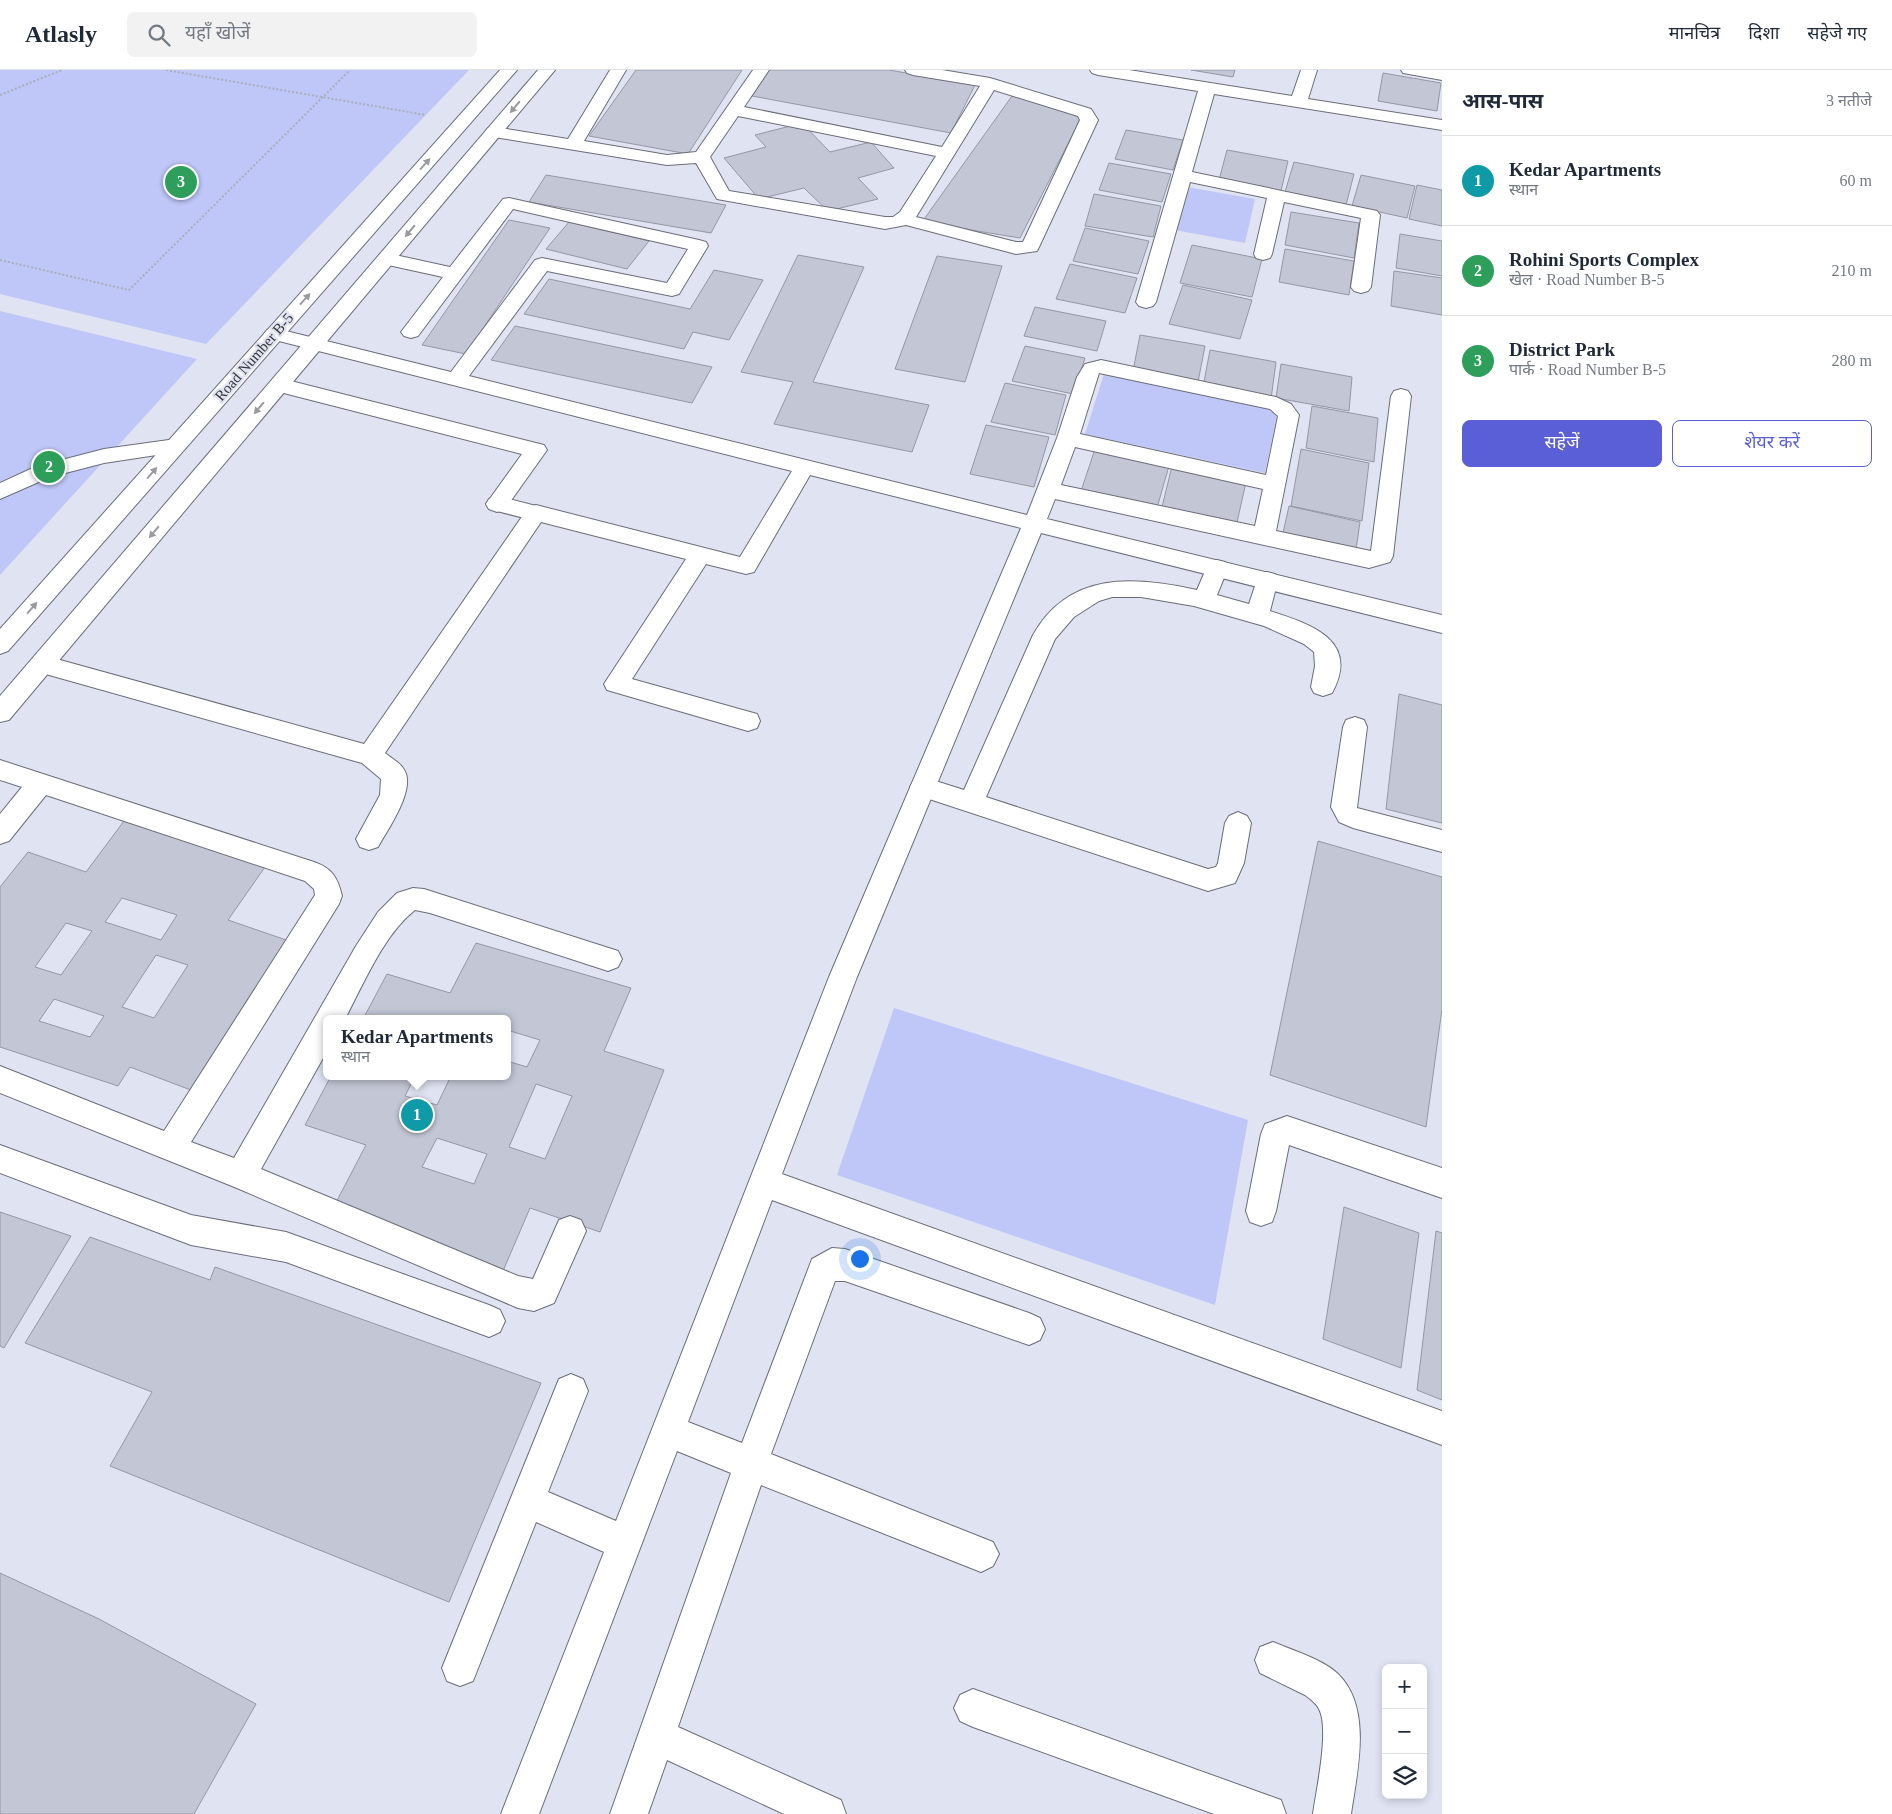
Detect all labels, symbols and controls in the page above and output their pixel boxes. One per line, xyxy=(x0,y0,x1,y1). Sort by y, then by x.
search box xyxy=(127,12,477,57)
text: Atlasly xyxy=(25,21,97,47)
icon: search xyxy=(145,21,173,49)
text: यहाँ खोजें xyxy=(185,22,250,43)
text: मानचित्र xyxy=(1669,23,1720,43)
text: दिशा xyxy=(1748,23,1779,43)
text: सहेजे गए xyxy=(1807,23,1867,43)
text: आस-पास xyxy=(1462,89,1543,113)
text: 3 नतीजे xyxy=(1826,92,1872,109)
one-way arrow xyxy=(510,100,521,113)
one-way arrow xyxy=(419,159,431,171)
text: Kedar Apartments xyxy=(1509,159,1661,180)
pin: 3 xyxy=(165,163,197,201)
text: 1 xyxy=(1474,172,1482,189)
text: 60 m xyxy=(1840,172,1872,189)
text: स्थान xyxy=(1509,181,1538,198)
one-way arrow xyxy=(405,225,416,237)
text: Rohini Sports Complex xyxy=(1509,249,1699,270)
text: 2 xyxy=(1474,262,1482,279)
text: 210 m xyxy=(1832,262,1872,279)
text: खेल · Road Number B-5 xyxy=(1509,271,1664,288)
one-way arrow xyxy=(300,293,311,306)
street label: Road Number B-5 xyxy=(212,310,296,404)
text: District Park xyxy=(1509,339,1615,360)
text: 3 xyxy=(1474,352,1482,369)
text: 280 m xyxy=(1832,352,1872,369)
text: पार्क · Road Number B-5 xyxy=(1509,361,1666,378)
one-way arrow xyxy=(254,402,265,415)
button: सहेजें xyxy=(1462,420,1662,467)
button: शेयर करें xyxy=(1672,420,1872,467)
pin: 2 xyxy=(33,448,65,486)
one-way arrow xyxy=(146,467,157,480)
one-way arrow xyxy=(149,526,160,538)
one-way arrow xyxy=(26,603,38,615)
popup xyxy=(323,1015,511,1080)
text: Kedar Apartments xyxy=(341,1026,493,1047)
text: स्थान xyxy=(341,1048,370,1065)
pin: 1 xyxy=(401,1096,433,1134)
your location xyxy=(847,1246,873,1272)
map controls xyxy=(1382,1664,1427,1799)
button: + xyxy=(1382,1664,1427,1709)
button: − xyxy=(1382,1709,1427,1754)
button: layers xyxy=(1382,1754,1427,1799)

